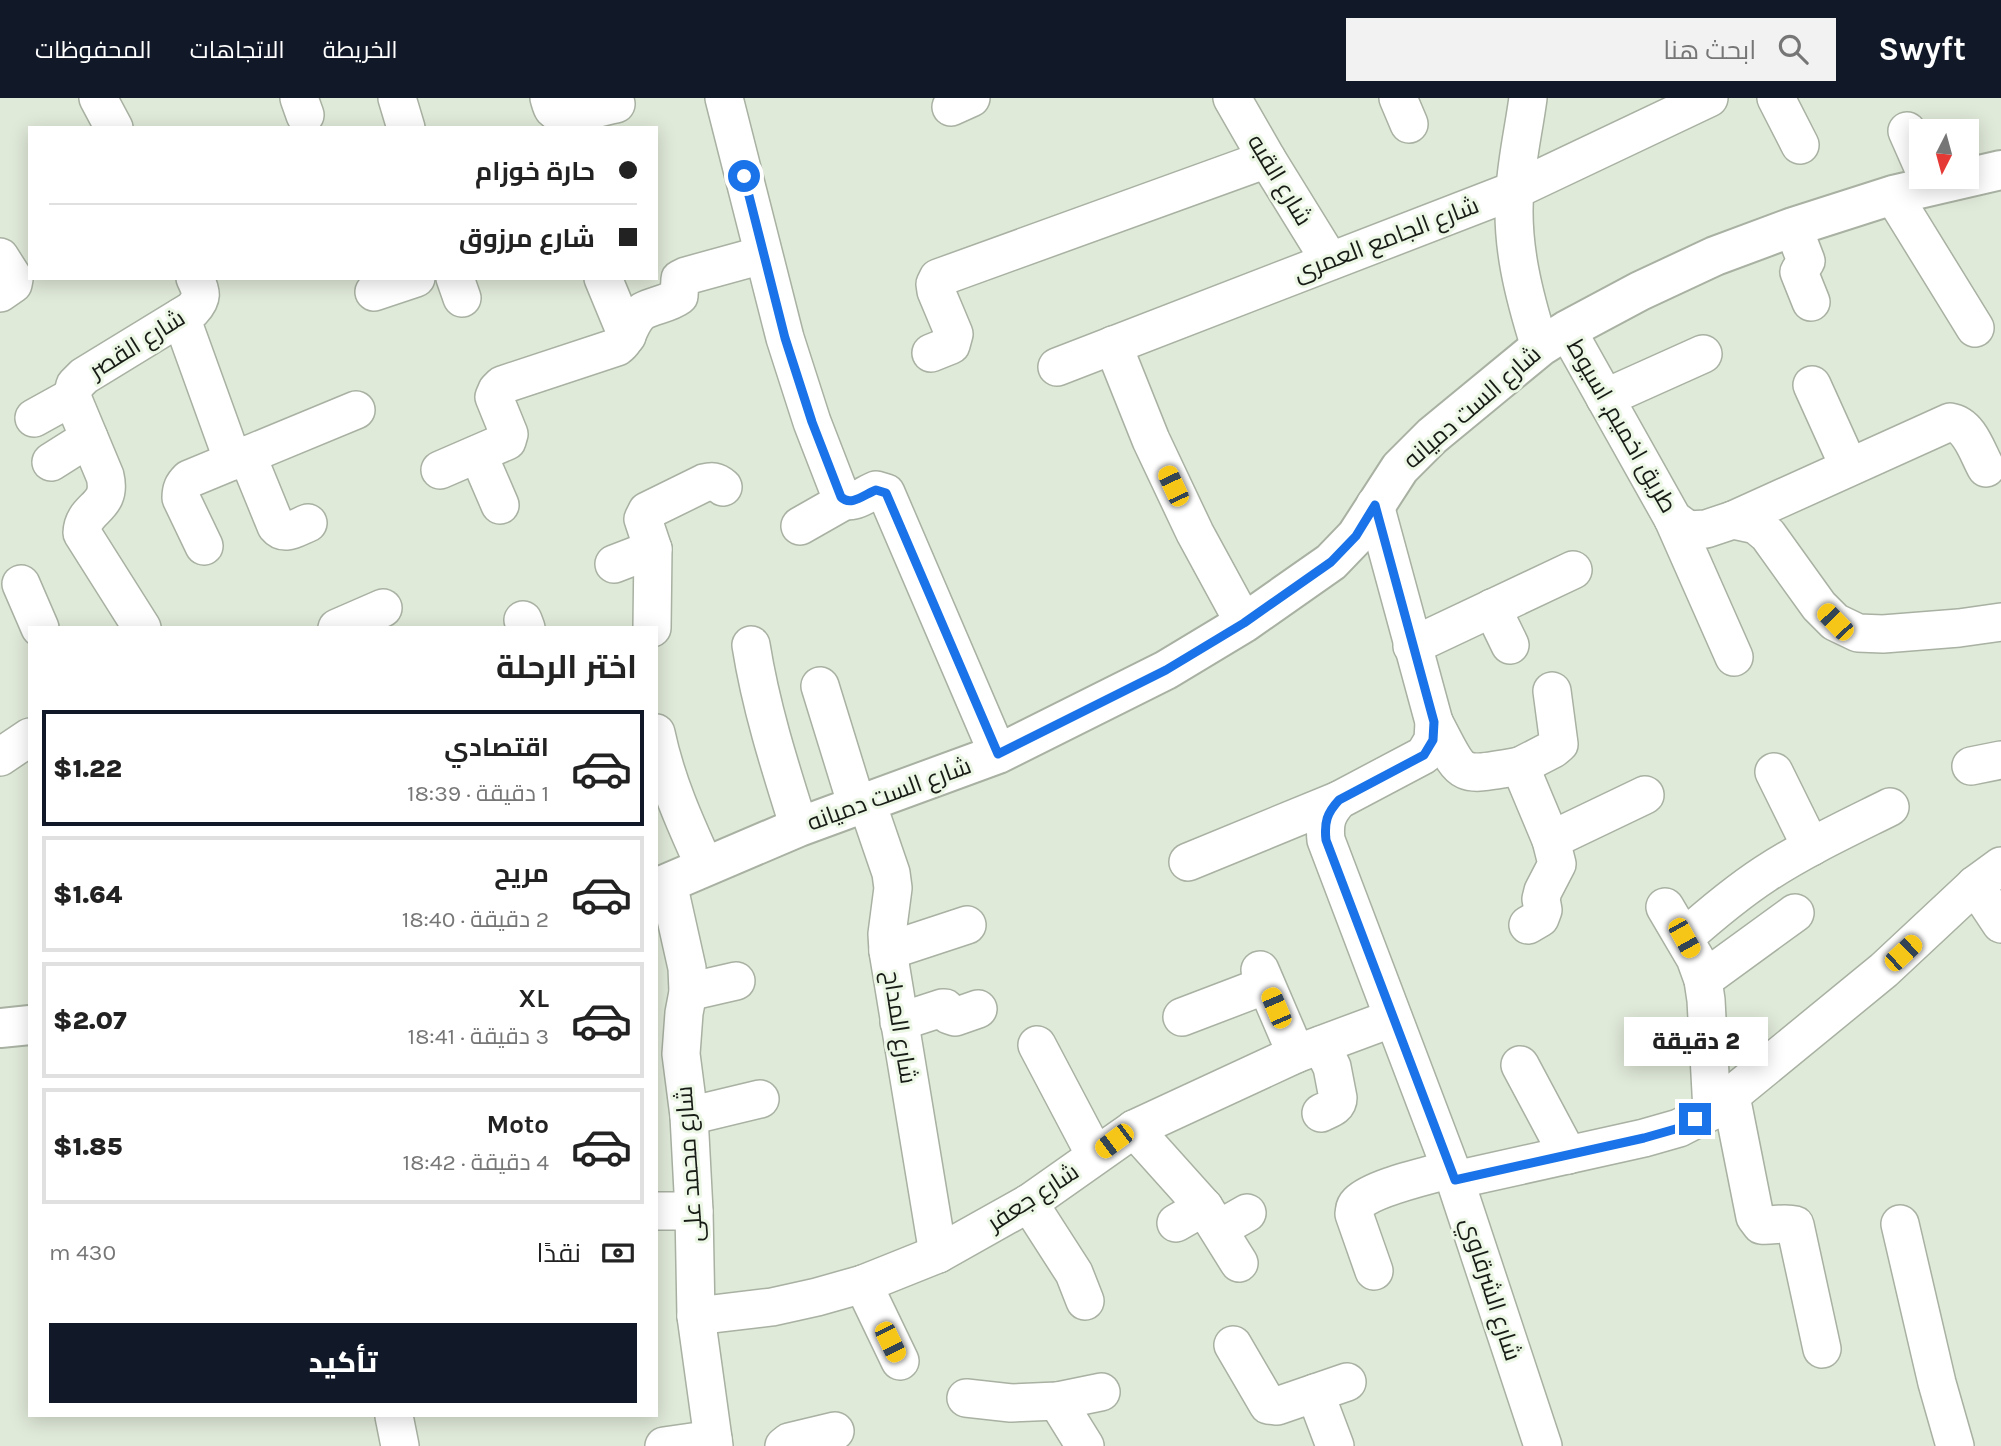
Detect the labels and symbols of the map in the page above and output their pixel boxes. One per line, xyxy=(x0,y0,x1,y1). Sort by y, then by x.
north arrow xyxy=(1909,119,1979,189)
street label: شارع القبه xyxy=(1240,129,1318,232)
route start xyxy=(728,160,760,192)
street label: شارع الجامع العمرى xyxy=(1289,191,1483,289)
street label: شارع القصر xyxy=(82,304,191,387)
street label: طريق اخميم, اسيوط xyxy=(1559,334,1683,519)
street label: شارع الست دميانه xyxy=(1398,340,1548,476)
car xyxy=(1155,463,1192,509)
car xyxy=(1813,600,1858,644)
street label: شارع الست دميانه xyxy=(803,751,976,839)
car xyxy=(1665,915,1704,961)
car xyxy=(1881,931,1926,975)
street label: شارع المداح xyxy=(875,968,923,1086)
car xyxy=(1259,985,1294,1031)
callout: 2 دقيقة xyxy=(1623,1018,1767,1066)
street label: شارع محمد على xyxy=(670,1085,710,1243)
route end xyxy=(1679,1103,1711,1135)
car xyxy=(1091,1120,1138,1162)
street label: شارع جعفر xyxy=(980,1157,1085,1240)
street label: شارع الشرقاوي xyxy=(1451,1214,1527,1365)
car xyxy=(872,1319,909,1365)

